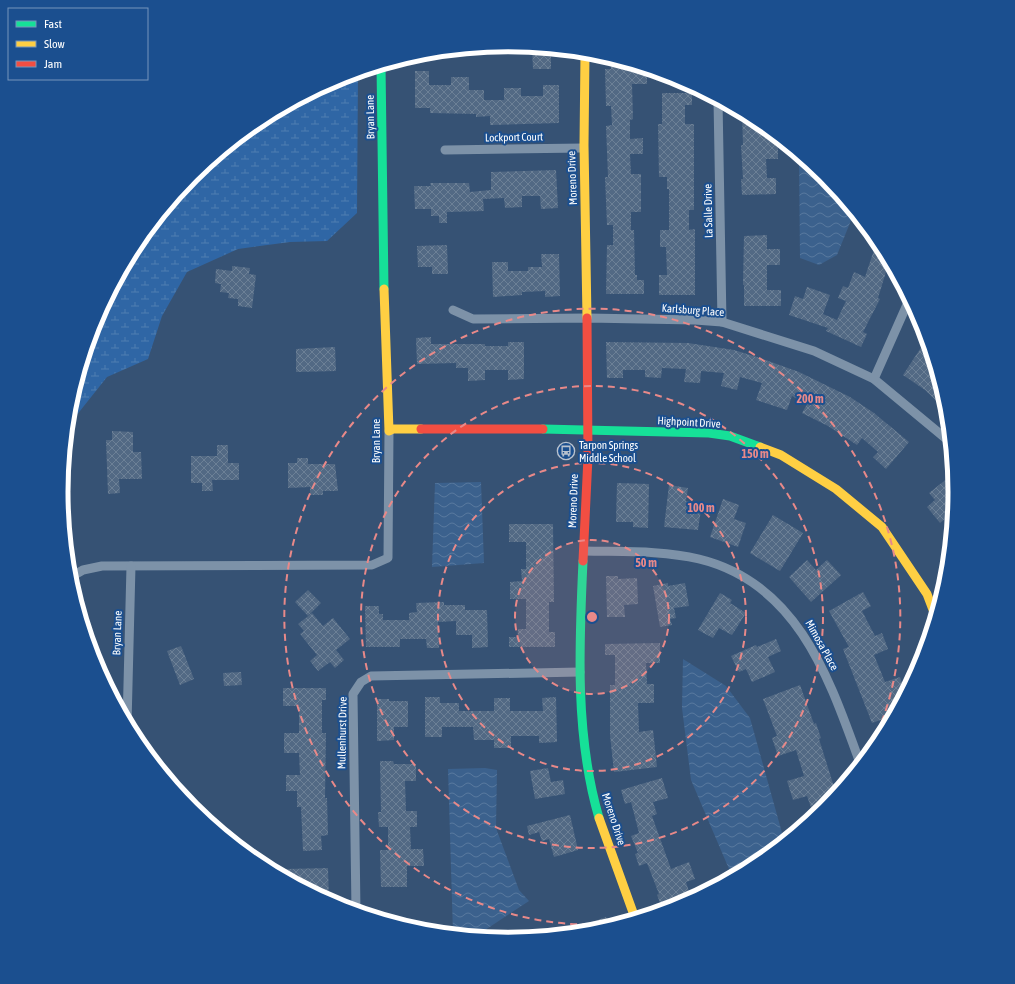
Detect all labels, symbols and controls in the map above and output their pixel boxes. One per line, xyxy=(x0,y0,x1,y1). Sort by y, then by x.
legend xyxy=(8,8,148,80)
text: Fast xyxy=(44,17,62,31)
text: Slow xyxy=(44,37,65,51)
text: Jam xyxy=(44,57,62,71)
street label: Bryan Lane xyxy=(364,95,376,139)
street label: Lockport Court xyxy=(485,130,543,144)
street label: Moreno Drive xyxy=(565,151,579,205)
street label: La Salle Drive xyxy=(702,184,714,238)
street label: Karlsburg Place xyxy=(661,302,725,318)
text: 200 m xyxy=(796,392,824,406)
street label: Highpoint Drive xyxy=(657,414,721,430)
street label: Bryan Lane xyxy=(370,419,382,463)
place label: Tarpon Springs Middle School xyxy=(579,439,638,464)
bus stop icon: Tarpon Springs Middle School xyxy=(556,441,576,461)
text: 150 m xyxy=(741,447,769,461)
street label: Moreno Drive xyxy=(566,474,580,528)
text: 100 m xyxy=(687,501,715,515)
text: 50 m xyxy=(635,556,657,570)
centre of rings xyxy=(585,610,599,624)
street label: Bryan Lane xyxy=(110,611,124,655)
street label: Mimosa Place xyxy=(803,618,841,672)
street label: Mullenhurst Drive xyxy=(335,697,349,769)
street label: Moreno Drive xyxy=(600,791,628,847)

